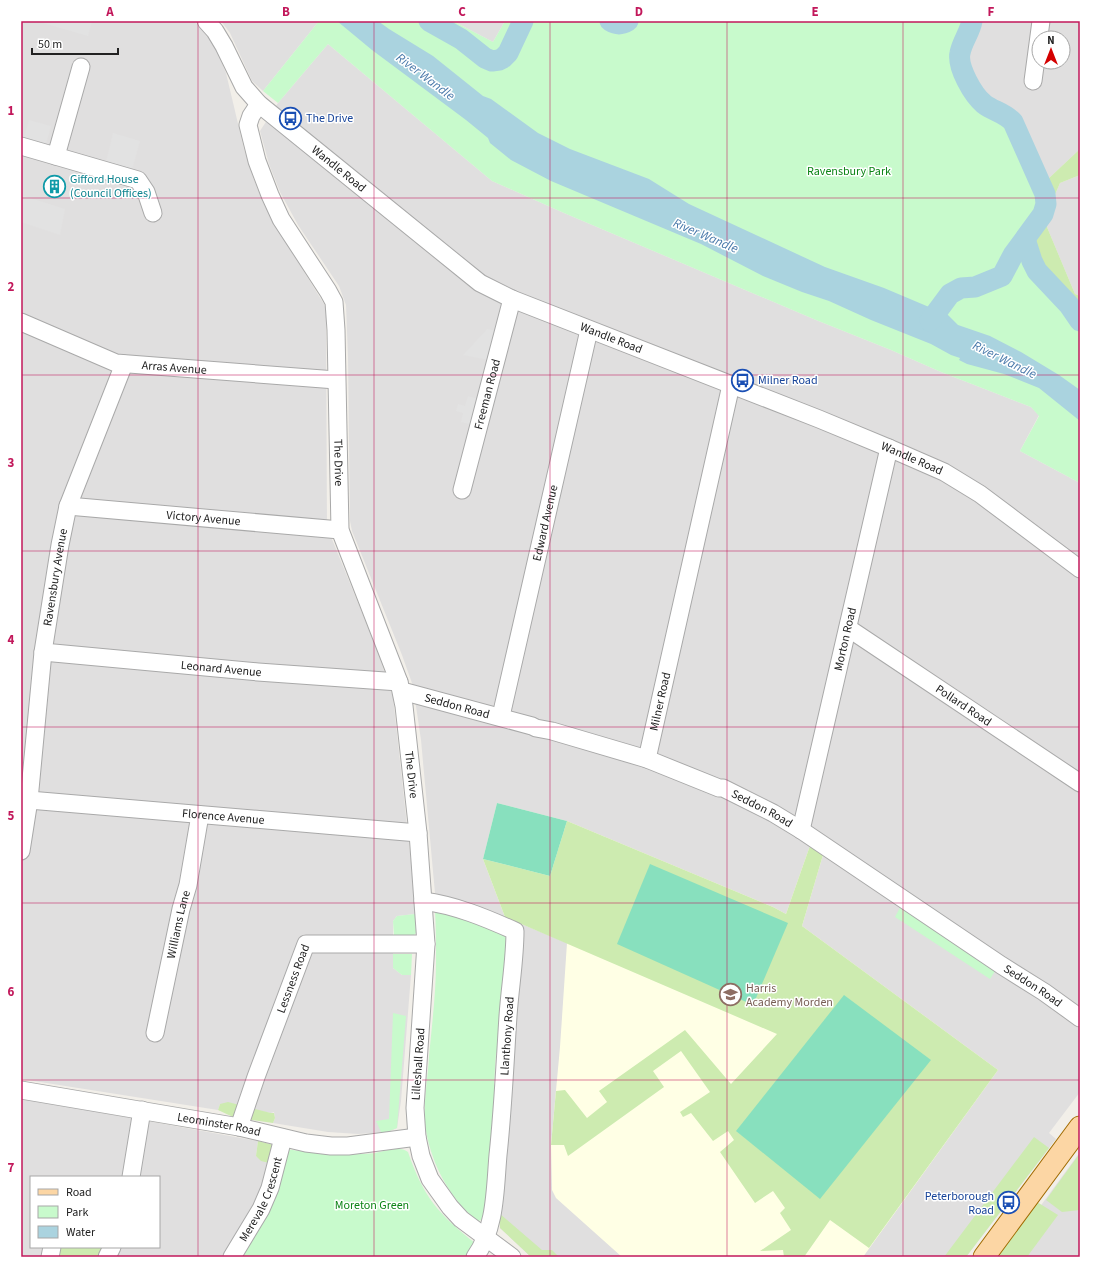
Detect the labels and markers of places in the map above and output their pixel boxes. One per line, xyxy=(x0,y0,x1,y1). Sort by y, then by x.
bus stop icon: The Drive xyxy=(277,105,303,131)
place label: The Drive xyxy=(306,110,353,127)
place label: Gifford House (Council Offices) xyxy=(70,171,152,202)
building icon: Gifford House (Council Offices) xyxy=(41,173,67,199)
bus stop icon: Milner Road xyxy=(730,367,756,393)
place label: Milner Road xyxy=(758,372,818,389)
place label: Harris Academy Morden xyxy=(746,980,833,1011)
school or university icon: Harris Academy Morden xyxy=(717,982,743,1008)
place label: Peterborough Road xyxy=(925,1188,994,1219)
bus stop icon: Peterborough Road xyxy=(996,1190,1022,1216)

